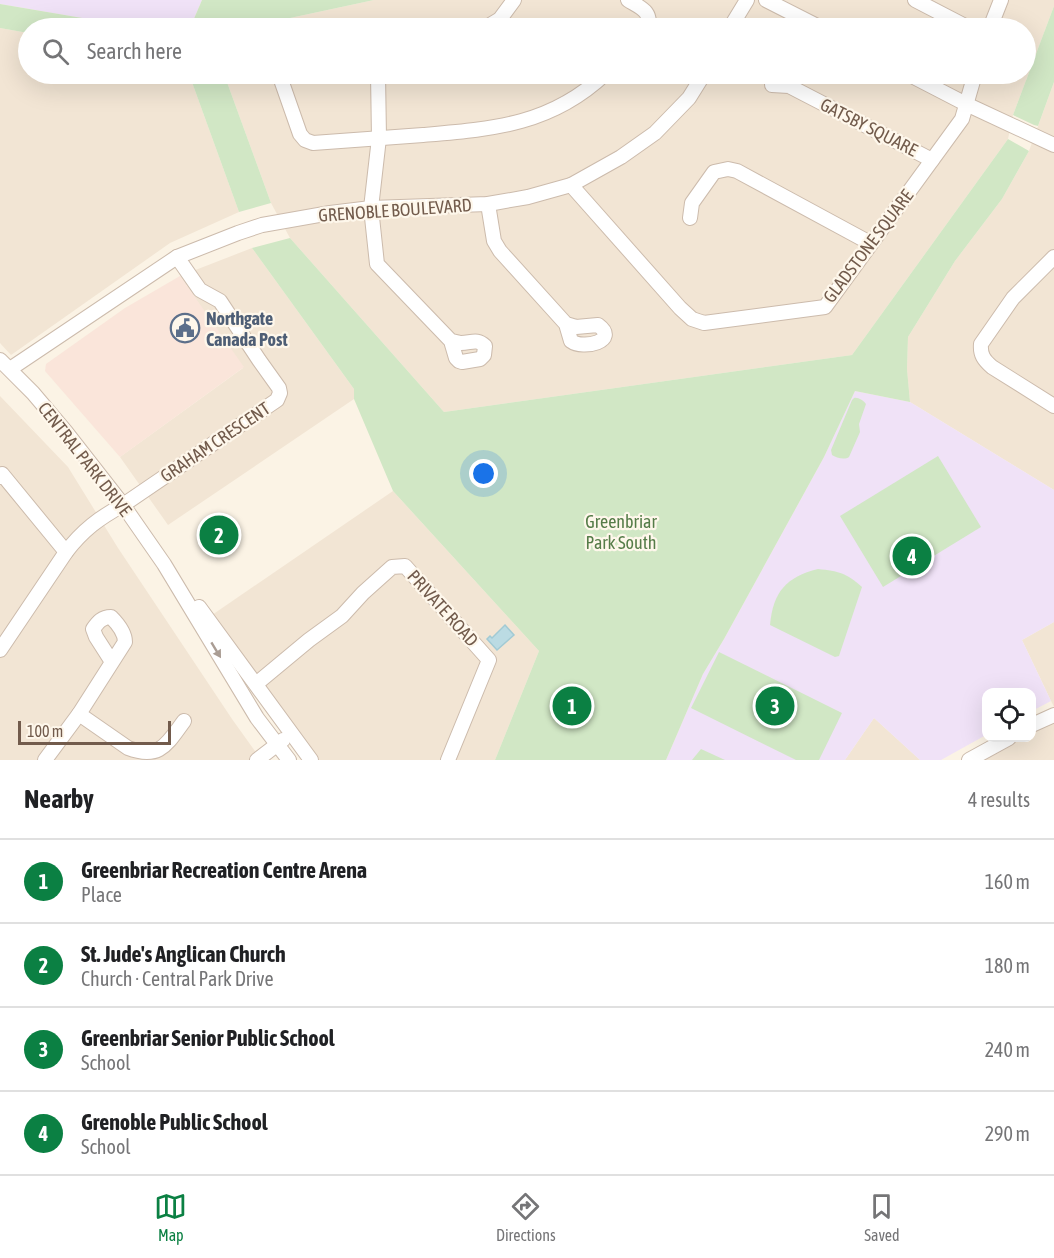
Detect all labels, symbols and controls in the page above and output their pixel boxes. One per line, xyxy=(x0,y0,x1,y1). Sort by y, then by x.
search box xyxy=(18,18,1036,84)
icon: search xyxy=(39,35,72,68)
text: Search here xyxy=(87,38,182,64)
street label: GATSBY SQUARE xyxy=(817,94,921,161)
street label: GLADSTONE SQUARE xyxy=(819,185,917,307)
street label: GRENOBLE BOULEVARD xyxy=(318,194,472,226)
place label: Northgate Canada Post xyxy=(206,308,288,350)
public building icon: Northgate Canada Post xyxy=(169,312,201,344)
street label: CENTRAL PARK DRIVE xyxy=(34,398,136,520)
street label: GRAHAM CRESCENT xyxy=(156,398,274,486)
your location xyxy=(469,459,498,488)
park label: Greenbriar Park South xyxy=(585,511,657,553)
pin: 2 xyxy=(200,512,238,558)
pin: 4 xyxy=(892,534,932,578)
street label: PRIVATE ROAD xyxy=(403,566,483,650)
one-way arrow xyxy=(210,642,221,658)
pin: 1 xyxy=(552,684,592,728)
pin: 3 xyxy=(756,684,794,728)
map controls xyxy=(982,688,1036,742)
button: locate xyxy=(982,688,1036,742)
scale bar xyxy=(18,718,171,746)
text: 100 m xyxy=(27,722,63,740)
text: Nearby xyxy=(24,784,94,814)
text: 4 results xyxy=(968,788,1030,811)
text: Greenbriar Recreation Centre Arena xyxy=(81,857,367,883)
text: 1 xyxy=(39,870,48,893)
text: 160 m xyxy=(985,870,1030,893)
text: Place xyxy=(81,883,122,906)
text: St. Jude's Anglican Church xyxy=(81,941,286,967)
text: 2 xyxy=(39,954,48,977)
text: 180 m xyxy=(985,954,1030,977)
text: Church · Central Park Drive xyxy=(81,967,273,990)
text: Greenbriar Senior Public School xyxy=(81,1025,335,1051)
text: 3 xyxy=(39,1038,48,1061)
text: 240 m xyxy=(985,1038,1030,1061)
text: School xyxy=(81,1051,131,1074)
text: Grenoble Public School xyxy=(81,1109,268,1135)
text: 4 xyxy=(39,1122,48,1145)
text: 290 m xyxy=(985,1122,1030,1145)
text: School xyxy=(81,1135,131,1158)
tab: Map xyxy=(154,1190,187,1244)
tab: Directions xyxy=(496,1190,556,1244)
tab: Saved xyxy=(864,1190,900,1244)

